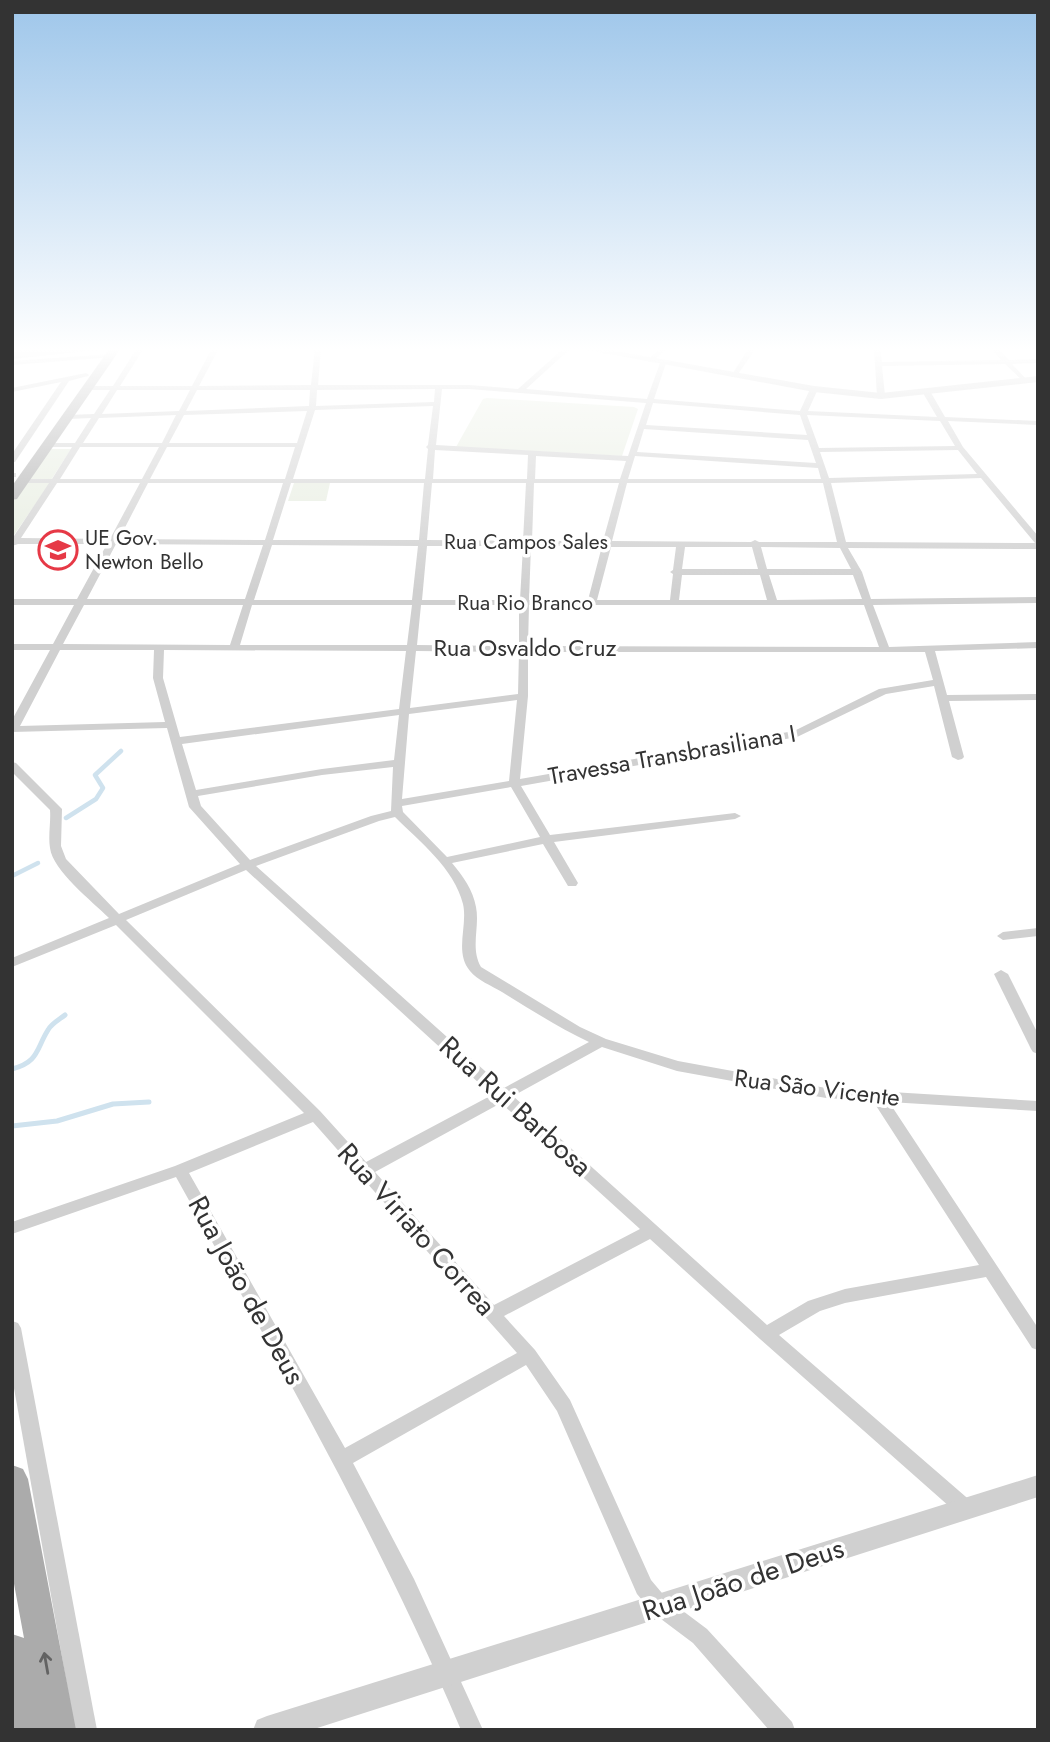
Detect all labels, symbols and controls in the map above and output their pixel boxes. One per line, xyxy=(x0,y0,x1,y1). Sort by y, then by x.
place label: UE Gov. Newton Bello xyxy=(85,523,204,577)
street label: Rua Campos Sales xyxy=(444,527,608,557)
school or university icon: UE Gov. Newton Bello xyxy=(37,529,79,571)
street label: Rua Rio Branco xyxy=(457,588,593,618)
street label: Rua Osvaldo Cruz xyxy=(433,630,617,665)
street label: Travessa Transbrasiliana I xyxy=(545,716,798,794)
street label: Rua Rui Barbosa xyxy=(430,1027,601,1186)
street label: Rua São Vicente xyxy=(732,1060,902,1115)
street label: Rua Viriato Correa xyxy=(328,1134,505,1325)
street label: Rua João de Deus xyxy=(178,1189,315,1392)
street label: Rua João de Deus xyxy=(637,1528,849,1631)
one-way arrow xyxy=(38,1652,52,1675)

